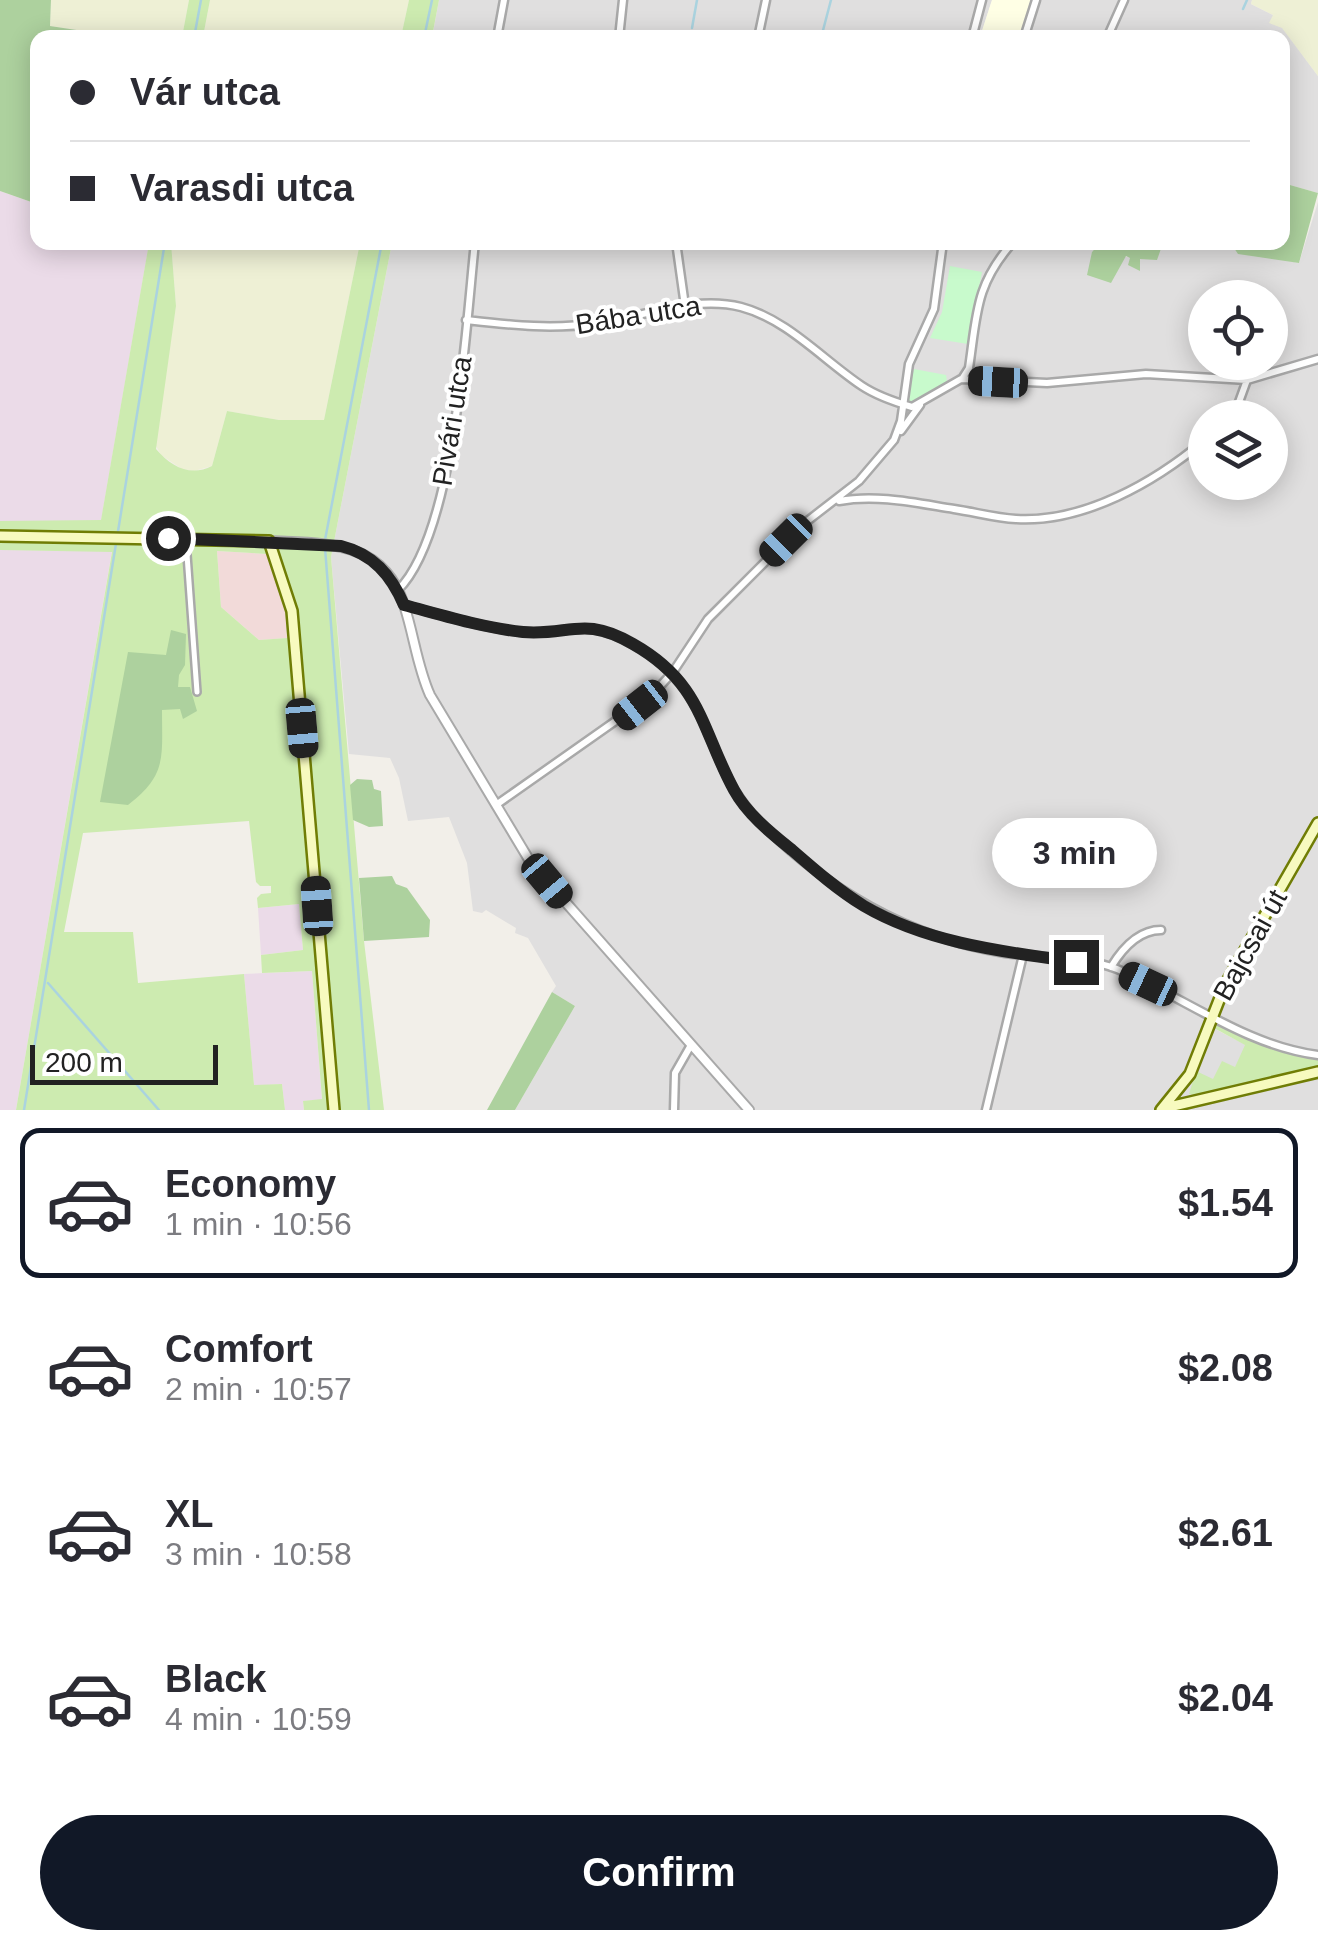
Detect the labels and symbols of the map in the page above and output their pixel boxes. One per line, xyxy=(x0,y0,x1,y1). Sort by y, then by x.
street label: Bába utca xyxy=(573,290,703,340)
street label: Pivári utca xyxy=(426,354,478,488)
car xyxy=(967,365,1029,399)
car xyxy=(754,508,818,572)
route start xyxy=(146,516,191,561)
car xyxy=(607,675,673,735)
car xyxy=(284,697,320,759)
callout: 3 min xyxy=(994,817,1158,887)
car xyxy=(516,848,578,914)
car xyxy=(300,875,334,937)
street label: Bajcsai út xyxy=(1207,884,1293,1006)
route end xyxy=(1054,940,1099,985)
car xyxy=(1114,958,1182,1010)
scale bar xyxy=(30,1040,218,1084)

